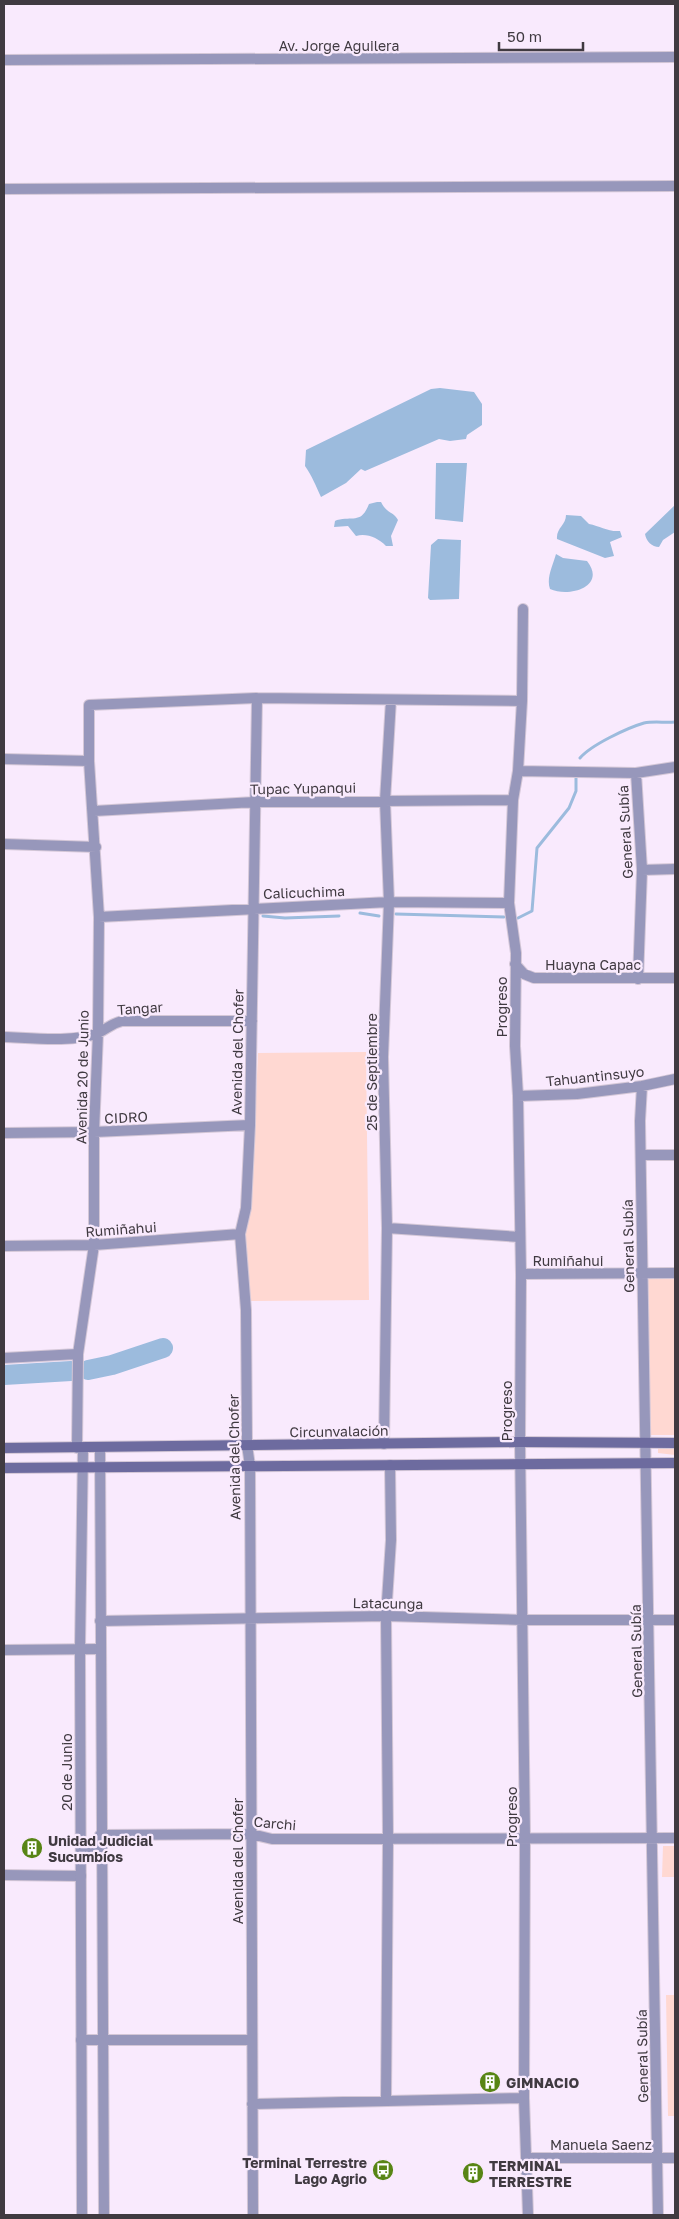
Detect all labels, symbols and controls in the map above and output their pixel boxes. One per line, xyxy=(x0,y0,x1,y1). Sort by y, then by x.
scale bar xyxy=(499,20,583,52)
text: 50 m xyxy=(507,27,542,45)
street label: Av. Jorge Aguilera xyxy=(279,37,399,54)
street label: Tupac Yupanqui xyxy=(250,779,356,797)
street label: General Subía xyxy=(614,785,636,879)
street label: Calicuchima xyxy=(263,882,345,902)
street label: Huayna Capac xyxy=(545,956,641,973)
street label: Progreso xyxy=(493,977,510,1037)
street label: Avenida del Chofer xyxy=(227,988,247,1115)
street label: Tangar xyxy=(117,998,164,1018)
street label: Avenida 20 de Junio xyxy=(72,1010,92,1144)
street label: 25 de Septiembre xyxy=(363,1013,380,1131)
street label: Tahuantinsuyo xyxy=(545,1062,645,1090)
street label: CIDRO xyxy=(104,1107,148,1127)
street label: General Subía xyxy=(619,1199,637,1293)
street label: Rumiñahui xyxy=(85,1218,157,1240)
street label: Rumiñahui xyxy=(532,1252,604,1269)
street label: Progreso xyxy=(498,1381,515,1441)
street label: Avenida del Chofer xyxy=(224,1393,244,1520)
street label: Circunvalación xyxy=(289,1422,389,1440)
street label: Latacunga xyxy=(353,1594,423,1612)
street label: General Subía xyxy=(627,1604,645,1698)
street label: 20 de Junio xyxy=(58,1733,75,1811)
street label: Progreso xyxy=(503,1787,520,1847)
street label: Avenida del Chofer xyxy=(229,1797,246,1924)
street label: Carchi xyxy=(253,1813,297,1833)
place label: Unidad Judicial Sucumbíos xyxy=(48,1832,153,1865)
building icon: Unidad Judicial Sucumbíos xyxy=(20,1836,44,1860)
street label: General Subía xyxy=(633,2009,651,2103)
building icon: GIMNACIO xyxy=(478,2070,502,2094)
place label: GIMNACIO xyxy=(506,2074,580,2091)
street label: Manuela Saenz xyxy=(550,2136,652,2153)
place label: Terminal Terrestre Lago Agrio xyxy=(242,2154,367,2187)
place label: TERMINAL TERRESTRE xyxy=(489,2157,572,2190)
bus stop icon: Terminal Terrestre Lago Agrio xyxy=(371,2158,395,2182)
building icon: TERMINAL TERRESTRE xyxy=(461,2161,485,2185)

